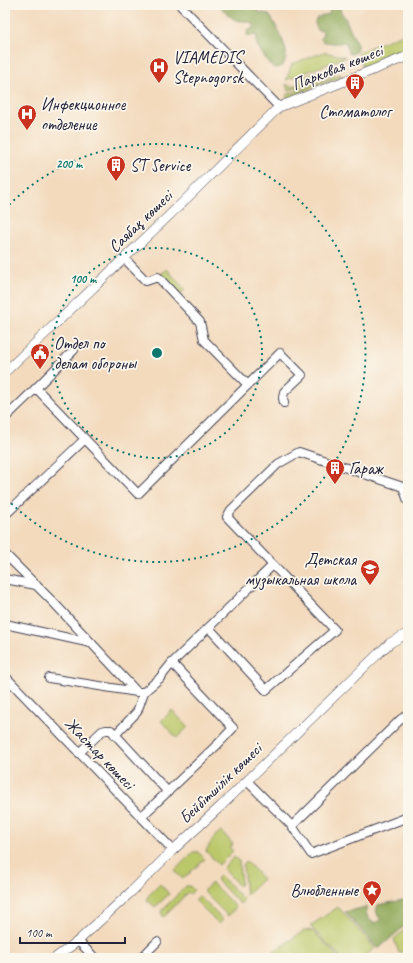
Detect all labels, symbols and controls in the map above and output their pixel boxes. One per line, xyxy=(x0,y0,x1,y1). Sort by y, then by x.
street label: Парковая көшесі xyxy=(289,39,387,95)
place label: VIAMEDIS Stepnogorsk xyxy=(173,47,246,88)
hospital icon: VIAMEDIS Stepnogorsk xyxy=(148,56,170,84)
building icon: Стоматолог xyxy=(344,72,366,100)
place label: Инфекционное отделение xyxy=(41,94,127,135)
place label: Стоматолог xyxy=(319,101,393,122)
hospital icon: Инфекционное отделение xyxy=(16,103,38,131)
building icon: ST Service xyxy=(105,154,127,182)
place label: ST Service xyxy=(130,155,192,176)
text: 200 m xyxy=(56,156,83,172)
street label: Саябақ көшесі xyxy=(104,184,178,257)
text: 100 m xyxy=(70,271,97,287)
place label: Отдел по делам обороны xyxy=(54,333,138,374)
public building icon: Отдел по делам обороны xyxy=(29,342,51,370)
centre of rings xyxy=(150,346,164,360)
building icon: Гараж xyxy=(324,457,346,485)
place label: Гараж xyxy=(349,458,385,479)
place label: Детская музыкальная школа xyxy=(245,549,357,591)
school or university icon: Детская музыкальная школа xyxy=(359,558,381,586)
street label: Жастар көшесі xyxy=(60,713,140,795)
street label: Бейбітшілік көшесі xyxy=(175,737,267,828)
place icon: Влюбленные xyxy=(361,879,383,907)
place label: Влюбленные xyxy=(290,880,359,901)
scale bar xyxy=(20,919,125,945)
text: 100 m xyxy=(26,925,53,941)

